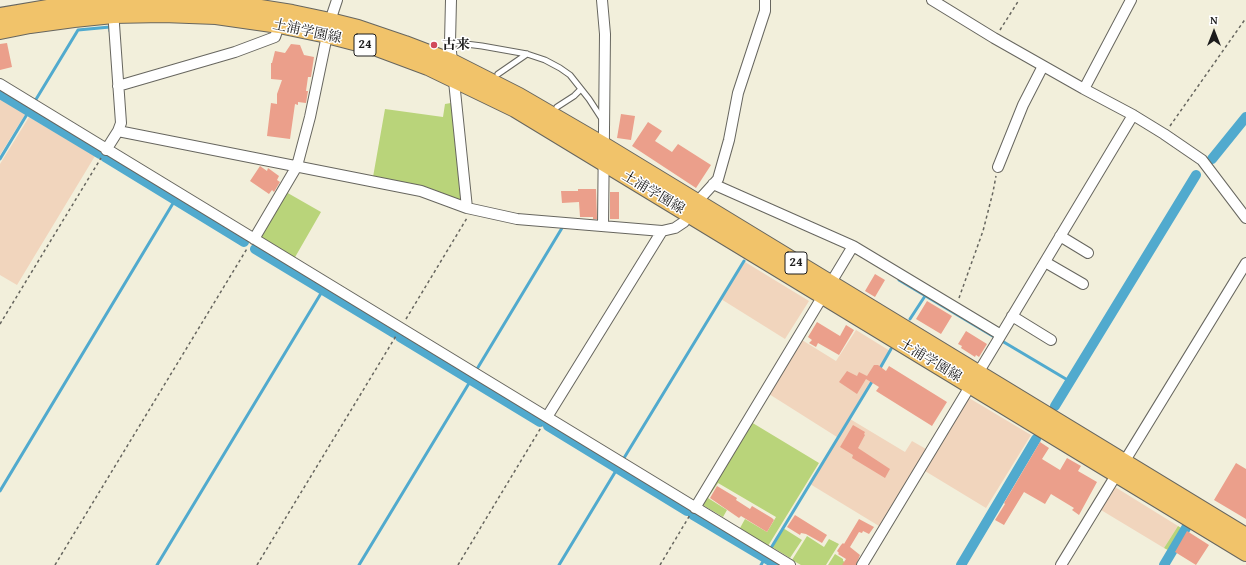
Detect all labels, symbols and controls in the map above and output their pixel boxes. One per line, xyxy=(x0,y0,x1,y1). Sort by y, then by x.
north arrow xyxy=(1194,12,1234,52)
text: N xyxy=(1210,12,1218,28)
street label: 土浦学園線 xyxy=(271,17,343,47)
road number: 24 xyxy=(354,34,376,56)
place label: 古来 xyxy=(442,37,470,53)
marker: 古来 xyxy=(429,40,439,50)
street label: 土浦学園線 xyxy=(619,168,687,218)
road number: 24 xyxy=(785,252,807,274)
street label: 土浦学園線 xyxy=(896,336,964,386)

